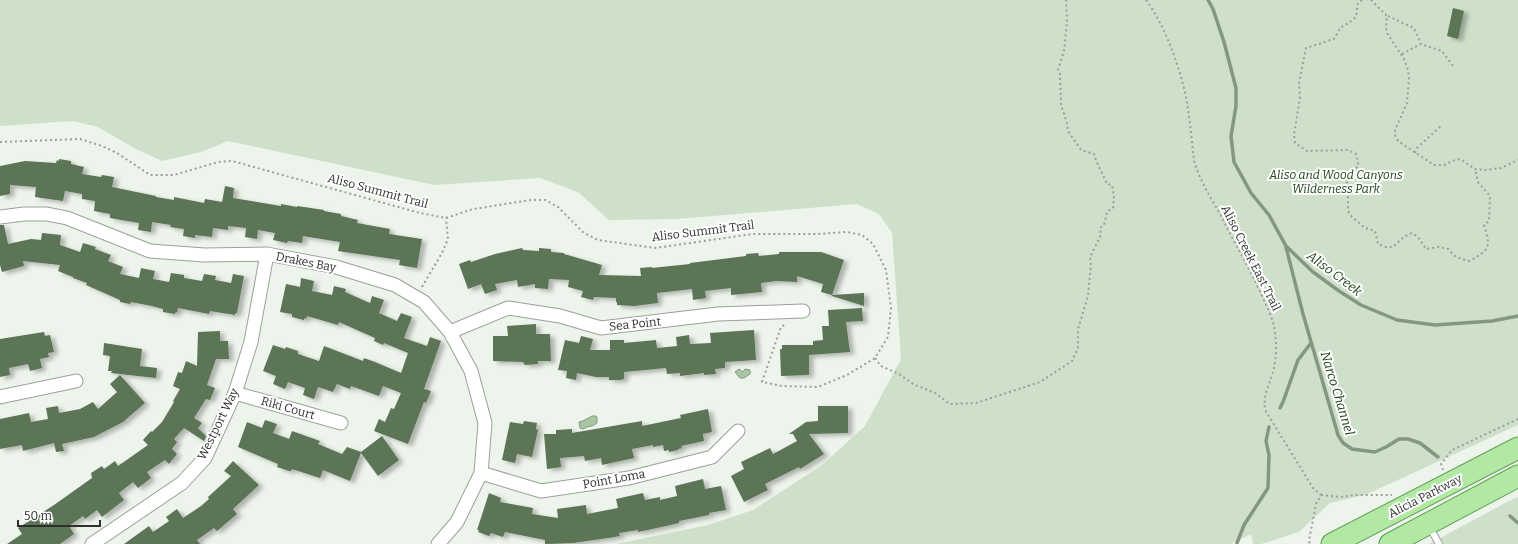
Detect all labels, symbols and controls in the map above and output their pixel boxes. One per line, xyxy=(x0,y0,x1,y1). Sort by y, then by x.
park label: Aliso and Wood Canyons Wilderness Park xyxy=(1268,168,1403,196)
street label: Aliso Summit Trail xyxy=(326,171,430,211)
street label: Aliso Creek East Trail xyxy=(1218,203,1284,314)
street label: Aliso Summit Trail xyxy=(651,218,756,244)
water label: Aliso Creek xyxy=(1304,247,1366,299)
street label: Drakes Bay xyxy=(275,249,338,275)
street label: Sea Point xyxy=(608,314,662,334)
water label: Narco Channel xyxy=(1318,349,1358,437)
street label: Westport Way xyxy=(195,385,242,462)
street label: Riki Court xyxy=(259,394,317,423)
street label: Point Loma xyxy=(582,467,647,491)
street label: Alicia Parkway xyxy=(1386,471,1465,521)
scale bar xyxy=(18,502,100,528)
text: 50 m xyxy=(24,509,53,523)

